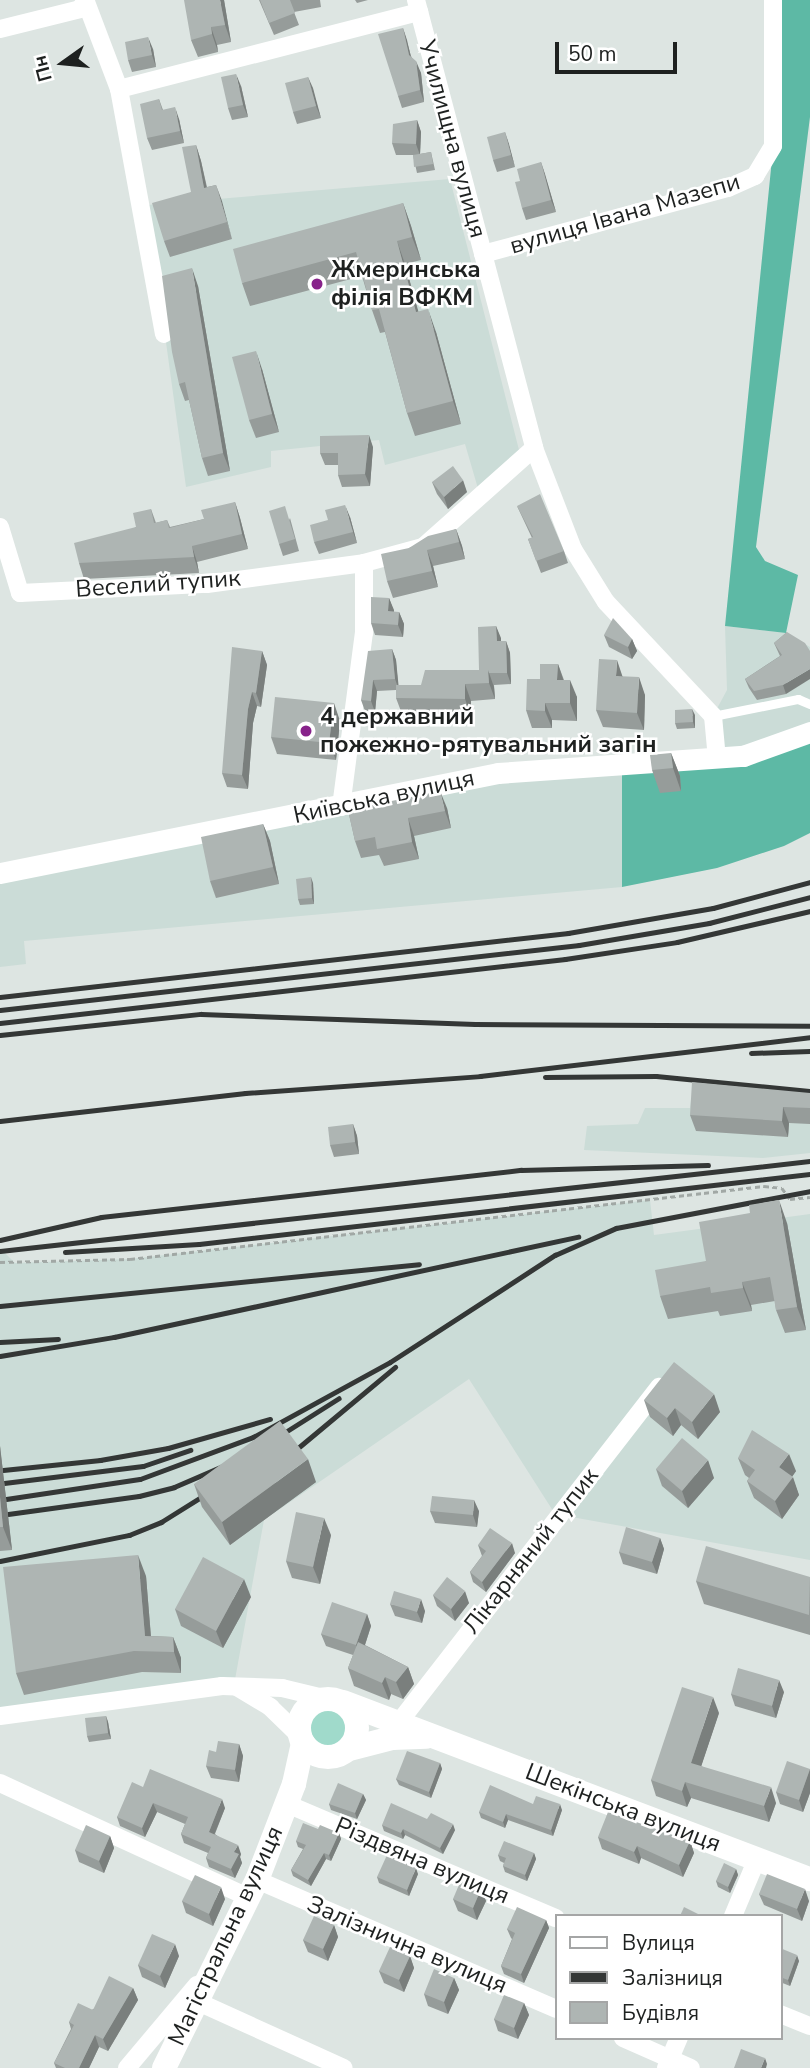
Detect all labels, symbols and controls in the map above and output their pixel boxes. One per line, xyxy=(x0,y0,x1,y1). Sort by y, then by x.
north arrow xyxy=(28,28,98,98)
scale bar xyxy=(558,28,680,72)
street label: Училищна вулиця xyxy=(412,37,492,241)
text: 50 m xyxy=(568,40,617,68)
text: Пн xyxy=(27,52,59,84)
street label: вулиця Івана Мазепи xyxy=(507,167,743,261)
place label: Жмеринська філія ВФКМ xyxy=(331,256,481,312)
marker: Жмеринська філія ВФКМ xyxy=(309,276,325,292)
street label: Веселий тупик xyxy=(74,564,242,604)
place label: 4 державний пожежно-рятувальний загін xyxy=(320,703,657,759)
marker: 4 державний пожежно-рятувальний загін xyxy=(298,723,314,739)
street label: Київська вулиця xyxy=(291,764,477,830)
street label: Лікарняний тупик xyxy=(457,1462,605,1640)
street label: Шекінська вулиця xyxy=(521,1757,725,1859)
street label: Різдвяна вулиця xyxy=(330,1811,514,1911)
street label: Магістральна вулиця xyxy=(162,1822,290,2050)
street label: Залізнична вулиця xyxy=(303,1890,511,2000)
legend xyxy=(554,1914,782,2040)
text: Вулиця xyxy=(622,1929,695,1957)
text: Залізниця xyxy=(622,1964,723,1992)
text: Будівля xyxy=(622,1999,699,2027)

